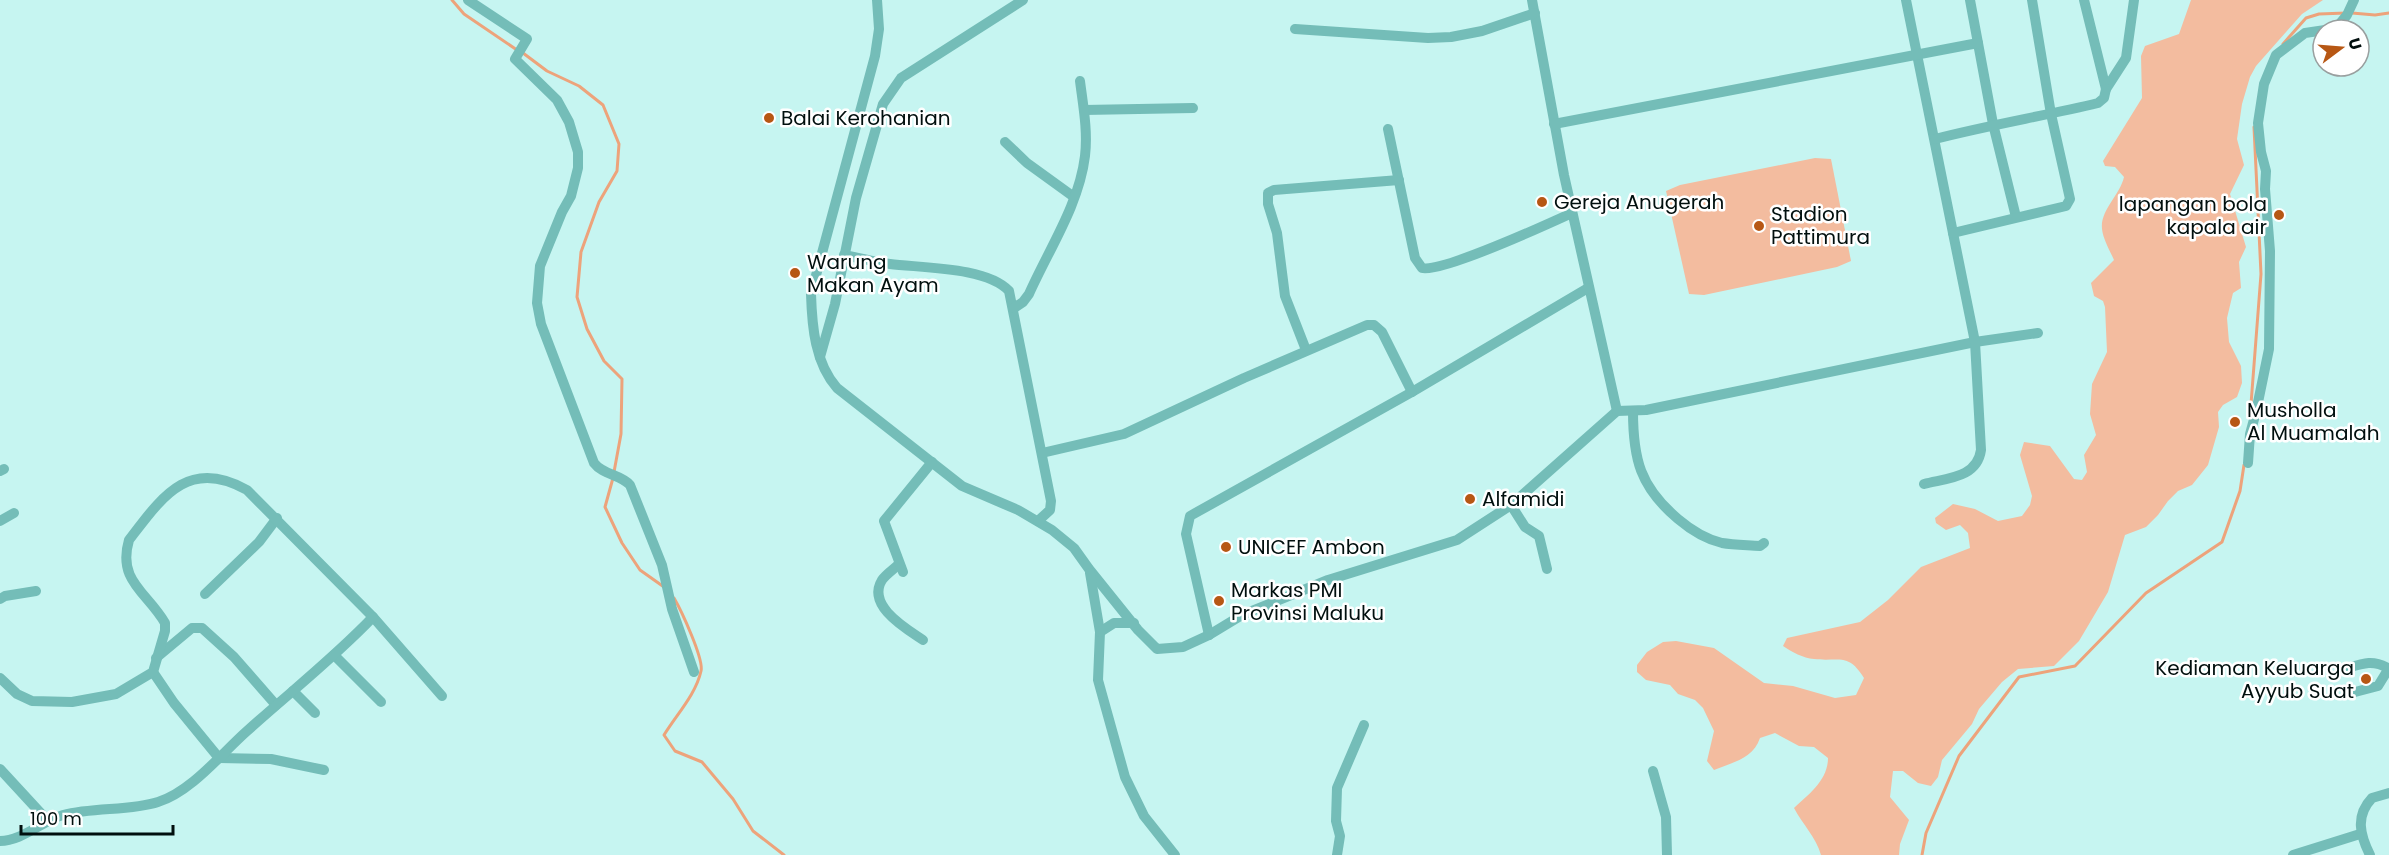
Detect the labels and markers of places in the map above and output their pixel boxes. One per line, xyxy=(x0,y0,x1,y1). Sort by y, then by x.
place label: Balai Kerohanian xyxy=(781,104,950,132)
marker: Balai Kerohanian xyxy=(762,111,776,125)
place label: Gereja Anugerah xyxy=(1554,188,1724,216)
place label: lapangan bola kapala air xyxy=(2119,190,2267,241)
marker: Gereja Anugerah xyxy=(1535,195,1549,209)
place label: Stadion Pattimura xyxy=(1771,200,1870,251)
marker: lapangan bola kapala air xyxy=(2272,208,2286,222)
marker: Stadion Pattimura xyxy=(1752,219,1766,233)
place label: Warung Makan Ayam xyxy=(807,248,939,299)
marker: Warung Makan Ayam xyxy=(788,266,802,280)
place label: Musholla Al Muamalah xyxy=(2247,396,2380,447)
marker: Musholla Al Muamalah xyxy=(2228,415,2242,429)
place label: Alfamidi xyxy=(1482,485,1564,513)
marker: Alfamidi xyxy=(1463,492,1477,506)
place label: UNICEF Ambon xyxy=(1238,533,1385,561)
marker: UNICEF Ambon xyxy=(1219,540,1233,554)
place label: Markas PMI Provinsi Maluku xyxy=(1231,576,1384,627)
marker: Markas PMI Provinsi Maluku xyxy=(1212,594,1226,608)
place label: Kediaman Keluarga Ayyub Suat xyxy=(2155,654,2354,705)
marker: Kediaman Keluarga Ayyub Suat xyxy=(2359,672,2373,686)

